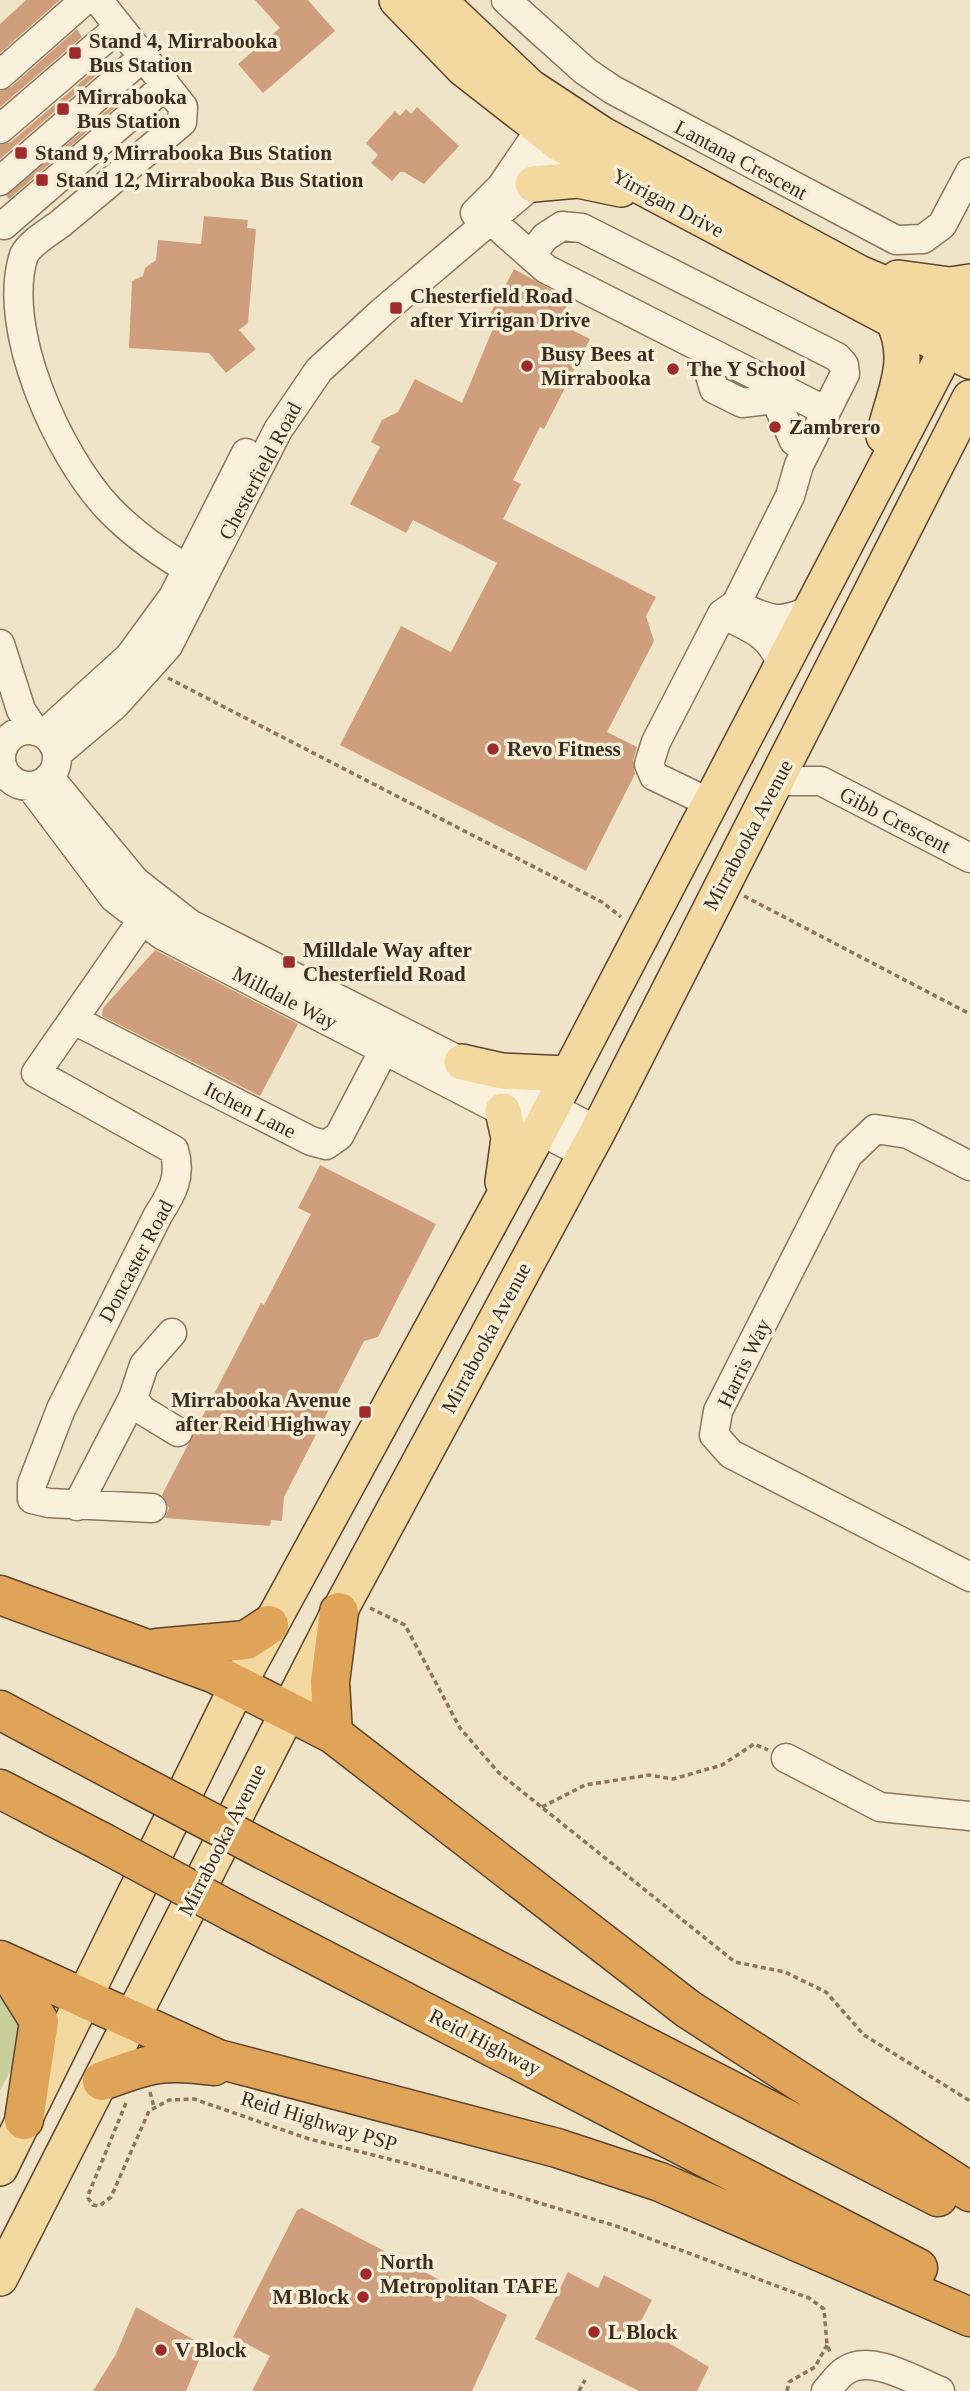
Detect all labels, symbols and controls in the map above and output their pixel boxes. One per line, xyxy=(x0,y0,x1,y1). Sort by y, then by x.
place label: Stand 4, Mirrabooka Bus Station xyxy=(89,29,278,77)
marker: Stand 4, Mirrabooka Bus Station xyxy=(67,45,83,61)
place label: Mirrabooka Bus Station xyxy=(77,85,187,133)
marker: Mirrabooka Bus Station xyxy=(55,101,71,117)
street label: Lantana Crescent xyxy=(671,115,811,205)
place label: Stand 9, Mirrabooka Bus Station xyxy=(35,141,332,165)
marker: Stand 9, Mirrabooka Bus Station xyxy=(13,145,29,161)
street label: Yirrigan Drive xyxy=(608,164,728,242)
place label: Stand 12, Mirrabooka Bus Station xyxy=(56,168,364,192)
marker: Stand 12, Mirrabooka Bus Station xyxy=(34,172,50,188)
place label: Chesterfield Road after Yirrigan Drive xyxy=(410,284,590,332)
marker: Chesterfield Road after Yirrigan Drive xyxy=(388,300,404,316)
place label: Busy Bees at Mirrabooka xyxy=(541,342,654,390)
place label: The Y School xyxy=(687,357,806,381)
marker: Busy Bees at Mirrabooka xyxy=(519,358,535,374)
marker: The Y School xyxy=(665,361,681,377)
street label: Chesterfield Road xyxy=(214,398,307,544)
place label: Zambrero xyxy=(789,415,880,439)
marker: Zambrero xyxy=(767,419,783,435)
place label: Revo Fitness xyxy=(507,737,621,761)
marker: Revo Fitness xyxy=(485,741,501,757)
street label: Mirrabooka Avenue xyxy=(698,756,798,914)
street label: Gibb Crescent xyxy=(836,782,954,858)
place label: Milldale Way after Chesterfield Road xyxy=(303,938,472,986)
marker: Milldale Way after Chesterfield Road xyxy=(281,954,297,970)
street label: Milldale Way xyxy=(229,961,342,1035)
street label: Itchen Lane xyxy=(200,1077,300,1143)
street label: Doncaster Road xyxy=(94,1195,178,1326)
street label: Mirrabooka Avenue xyxy=(436,1259,536,1417)
street label: Harris Way xyxy=(712,1314,776,1411)
place label: Mirrabooka Avenue after Reid Highway xyxy=(171,1388,351,1436)
marker: Mirrabooka Avenue after Reid Highway xyxy=(357,1404,373,1420)
street label: Mirrabooka Avenue xyxy=(173,1760,271,1920)
street label: Reid Highway xyxy=(425,2004,545,2081)
street label: Reid Highway PSP xyxy=(238,2086,400,2156)
place label: North Metropolitan TAFE xyxy=(380,2250,558,2298)
marker: North Metropolitan TAFE xyxy=(358,2266,374,2282)
place label: M Block xyxy=(273,2285,349,2309)
marker: M Block xyxy=(355,2289,371,2305)
place label: L Block xyxy=(608,2320,678,2344)
marker: L Block xyxy=(586,2324,602,2340)
place label: V Block xyxy=(175,2338,247,2362)
marker: V Block xyxy=(153,2342,169,2358)

